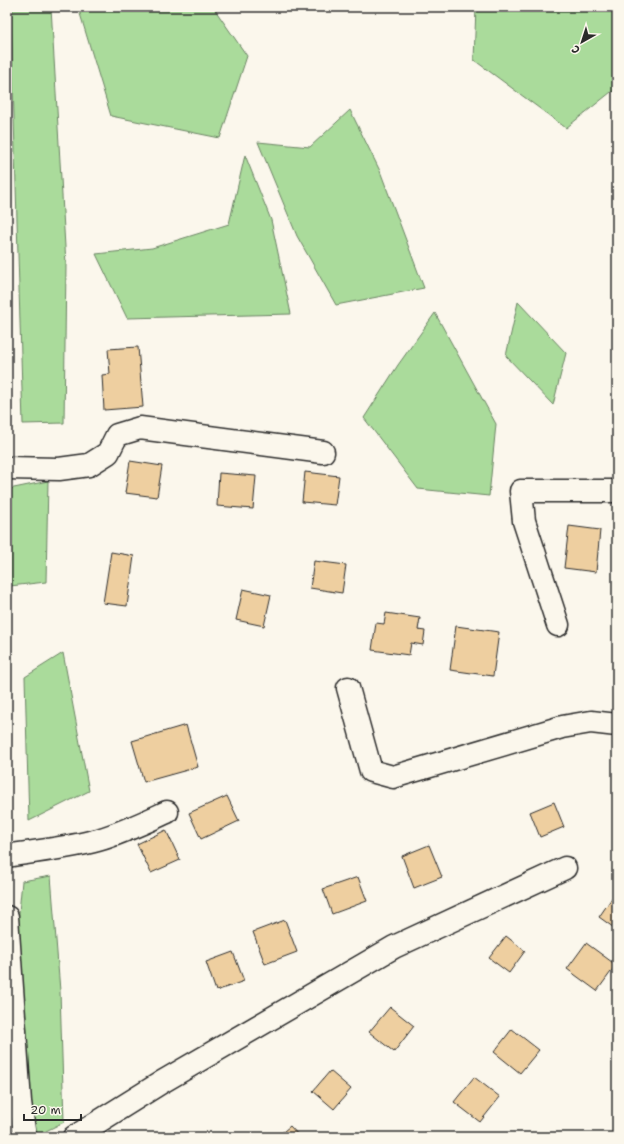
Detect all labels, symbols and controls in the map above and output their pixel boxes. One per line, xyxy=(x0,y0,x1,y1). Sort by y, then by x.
north arrow xyxy=(562,22,602,62)
text: С xyxy=(568,41,583,57)
scale bar xyxy=(24,1096,81,1122)
text: 20 m xyxy=(30,1102,61,1118)

